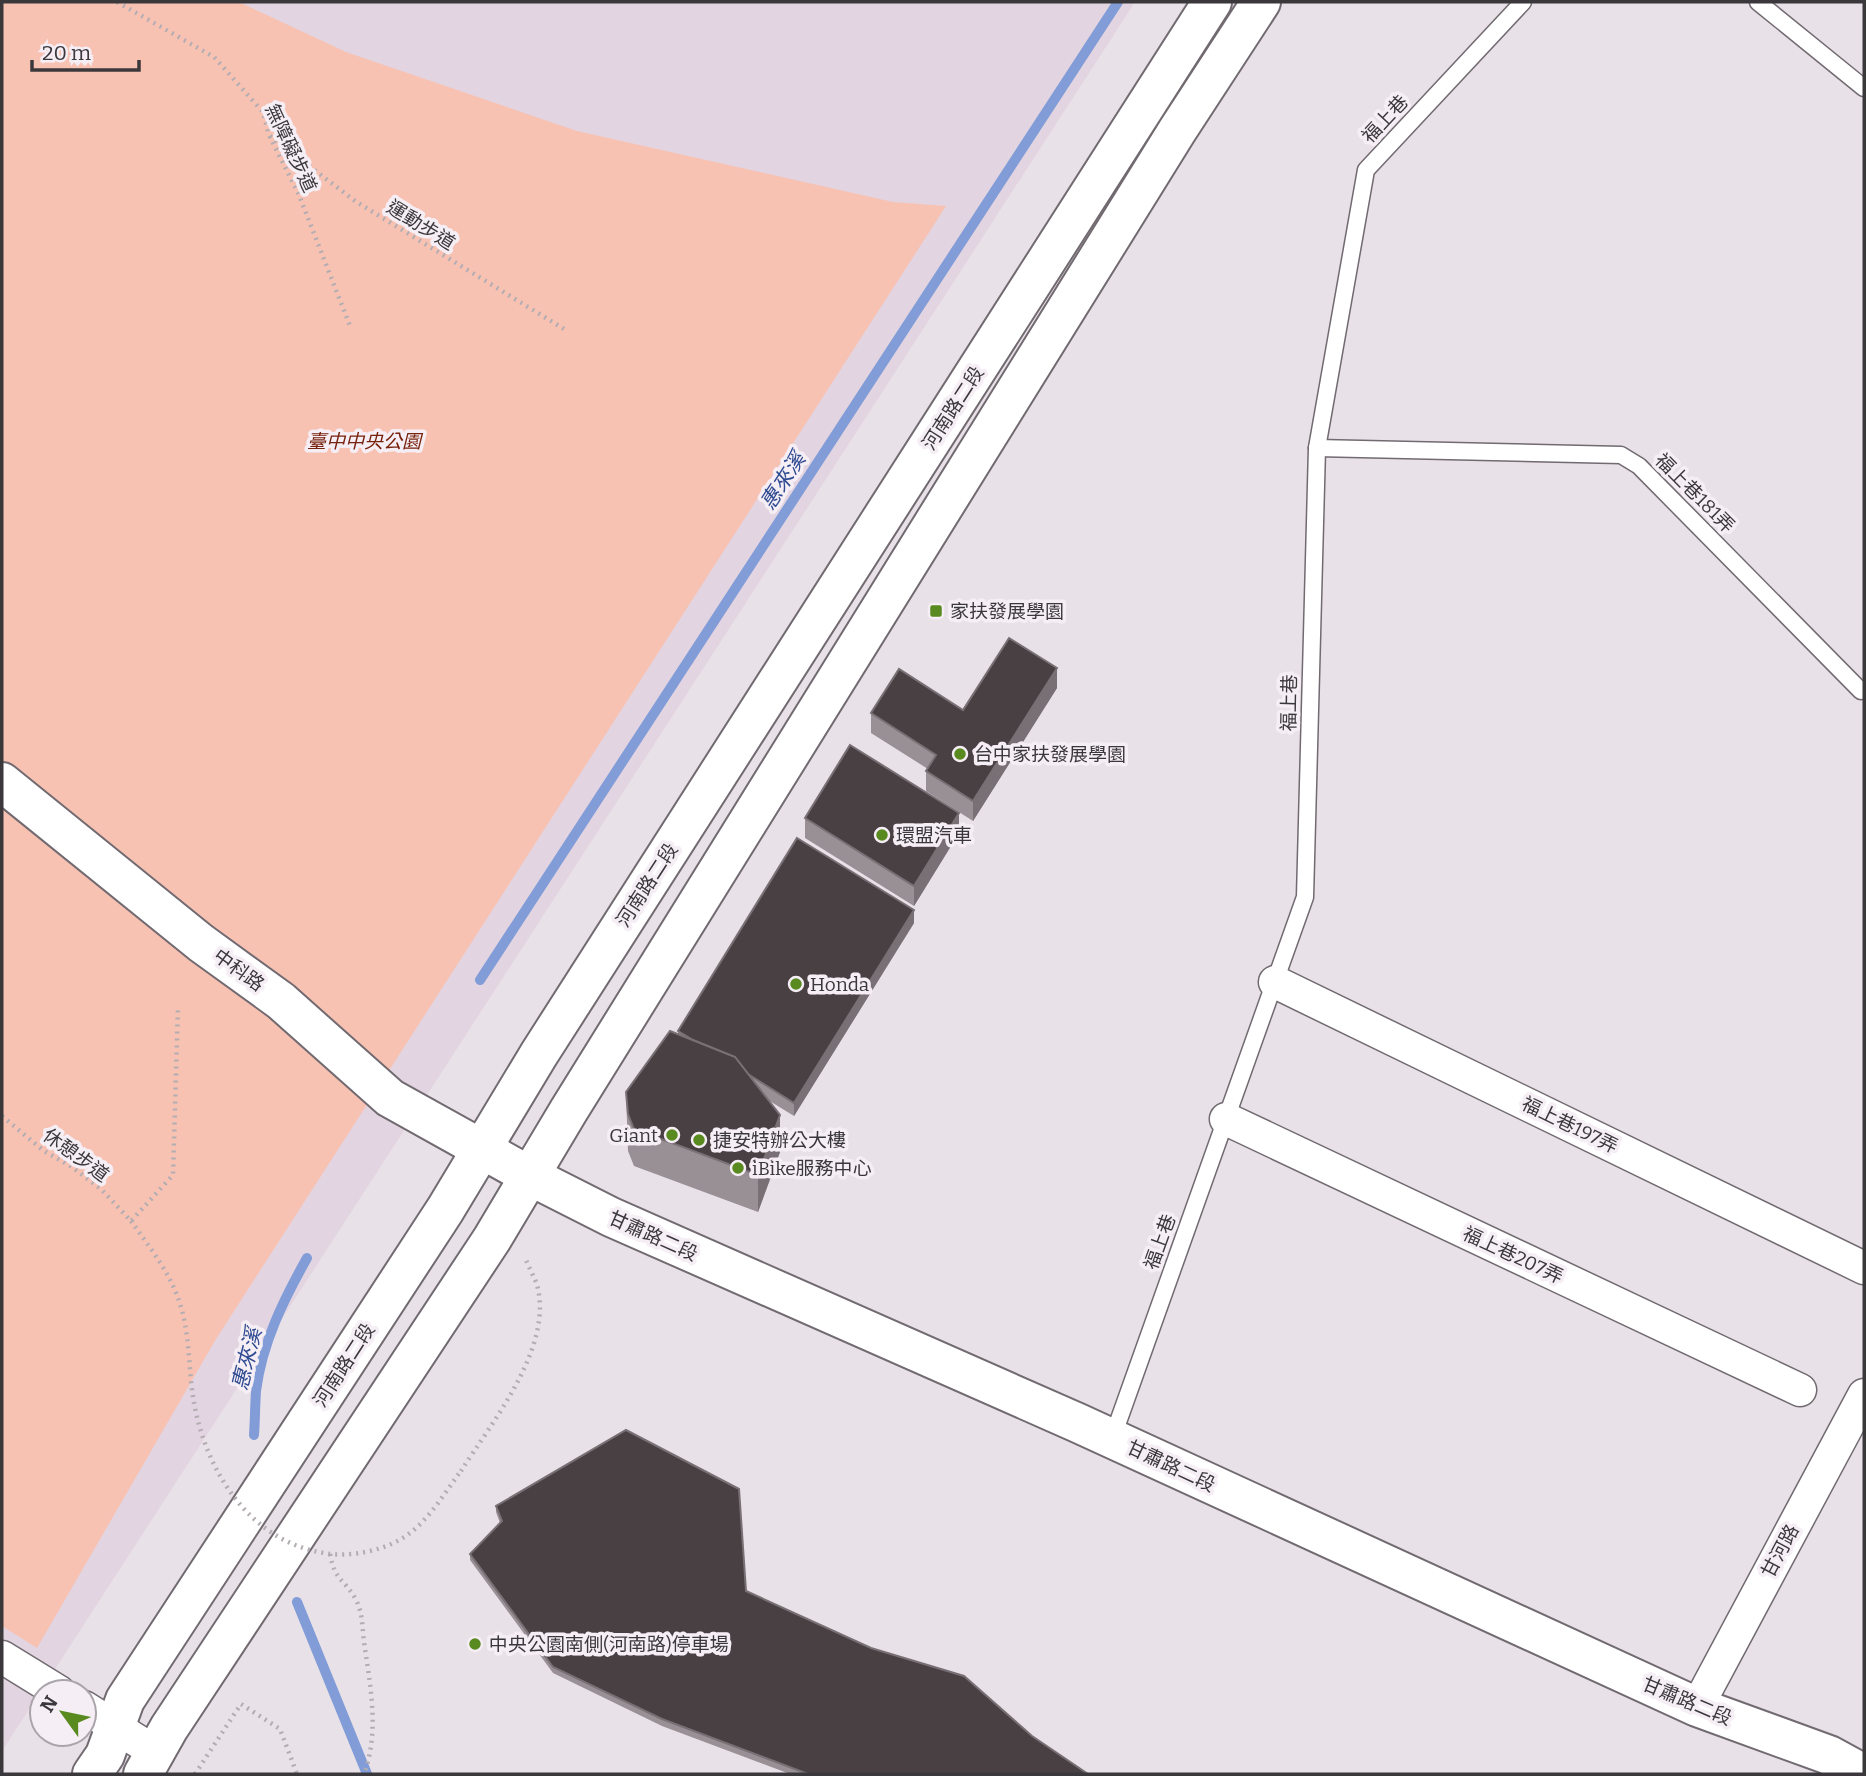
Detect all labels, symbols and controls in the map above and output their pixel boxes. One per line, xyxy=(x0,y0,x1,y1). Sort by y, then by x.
scale bar xyxy=(32,28,138,72)
text: 20 m xyxy=(42,40,91,66)
street label: 福上巷 xyxy=(1357,90,1413,148)
street label: 無障礙步道 xyxy=(260,100,322,196)
street label: 運動步道 xyxy=(383,195,459,255)
street label: 河南路二段 xyxy=(917,362,989,454)
park label: 臺中中央公園 xyxy=(307,430,424,453)
water label: 惠來溪 xyxy=(755,445,813,514)
street label: 福上巷181弄 xyxy=(1651,449,1739,537)
place label: 家扶發展學園 xyxy=(950,600,1064,623)
marker: 家扶發展學園 xyxy=(928,603,944,619)
street label: 福上巷 xyxy=(1277,674,1301,732)
place label: 台中家扶發展學園 xyxy=(974,743,1126,766)
marker: 台中家扶發展學園 xyxy=(952,746,968,762)
place label: 環盟汽車 xyxy=(896,824,972,847)
marker: 環盟汽車 xyxy=(874,827,890,843)
street label: 河南路二段 xyxy=(611,839,683,931)
street label: 中科路 xyxy=(209,944,269,996)
place label: Honda xyxy=(810,973,870,996)
marker: Honda xyxy=(788,976,804,992)
street label: 福上巷197弄 xyxy=(1518,1092,1622,1158)
street label: 休憩步道 xyxy=(38,1123,114,1187)
place label: Giant xyxy=(609,1124,658,1147)
marker: Giant xyxy=(664,1127,680,1143)
place label: 捷安特辦公大樓 xyxy=(713,1129,846,1152)
marker: 捷安特辦公大樓 xyxy=(691,1132,707,1148)
place label: iBike服務中心 xyxy=(752,1157,872,1180)
marker: iBike服務中心 xyxy=(730,1160,746,1176)
street label: 甘肅路二段 xyxy=(605,1206,701,1266)
street label: 福上巷 xyxy=(1139,1211,1181,1273)
street label: 福上巷207弄 xyxy=(1459,1222,1567,1288)
street label: 河南路二段 xyxy=(308,1319,380,1411)
water label: 惠來溪 xyxy=(227,1322,268,1393)
street label: 甘肅路二段 xyxy=(1123,1435,1219,1497)
street label: 甘河路 xyxy=(1756,1520,1804,1582)
place label: 中央公園南側(河南路)停車場 xyxy=(489,1633,729,1656)
marker: 中央公園南側(河南路)停車場 xyxy=(467,1636,483,1652)
street label: 甘肅路二段 xyxy=(1639,1672,1735,1730)
north arrow xyxy=(28,1678,98,1748)
text: N xyxy=(36,1691,63,1716)

